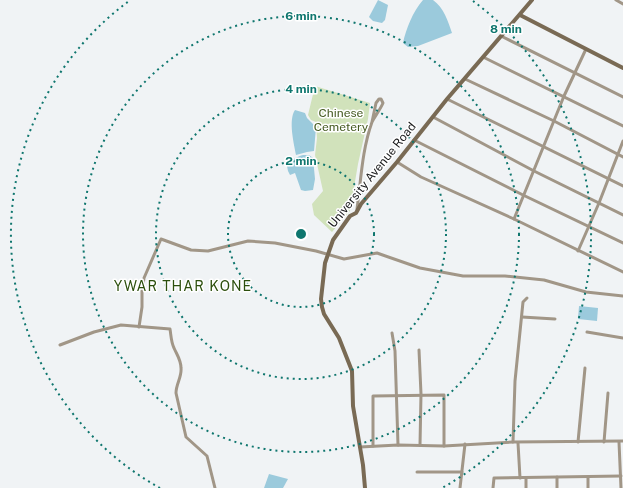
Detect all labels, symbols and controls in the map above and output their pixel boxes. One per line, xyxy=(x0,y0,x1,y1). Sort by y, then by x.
text: 6 min xyxy=(285,9,317,23)
text: 8 min xyxy=(490,22,522,36)
text: 4 min xyxy=(285,82,317,96)
park label: Chinese Cemetery xyxy=(314,106,369,134)
street label: University Avenue Road xyxy=(325,120,419,230)
text: 2 min xyxy=(285,154,317,168)
centre of rings xyxy=(294,227,308,241)
district label: YWAR THAR KONE xyxy=(114,278,252,294)

